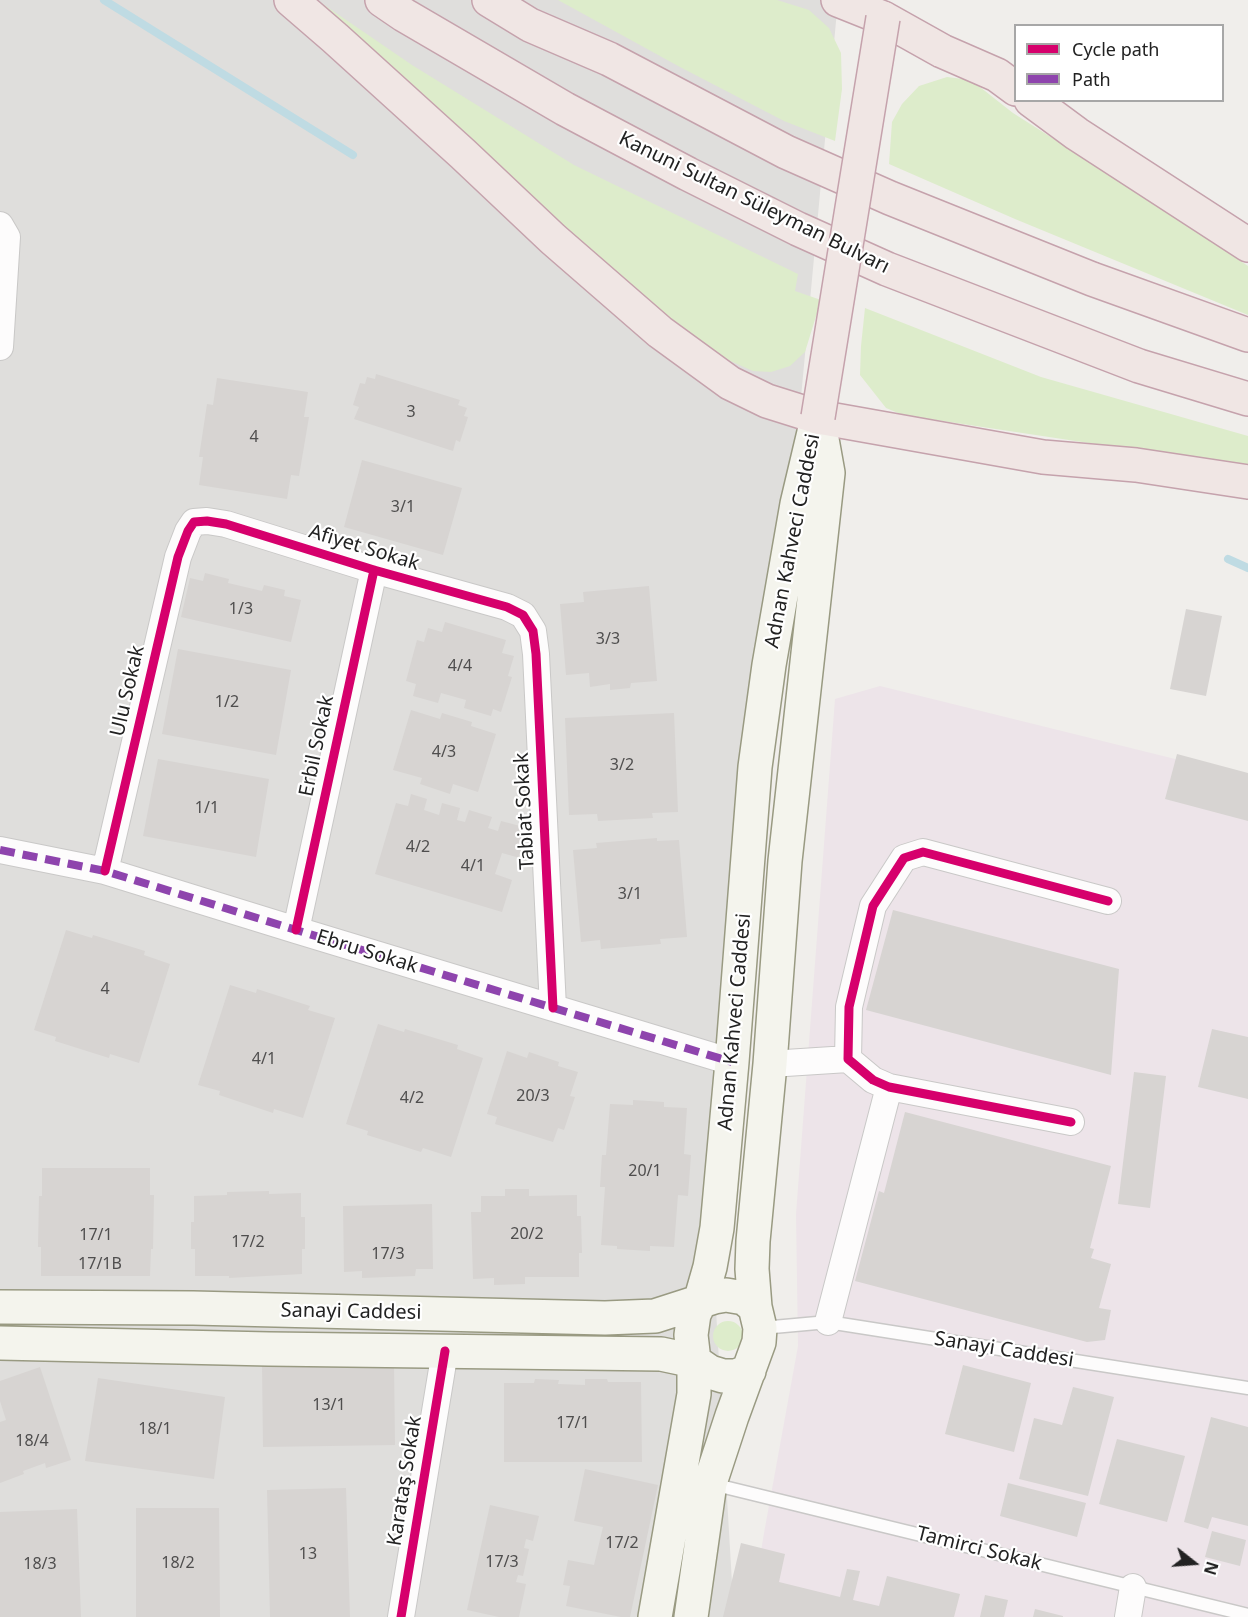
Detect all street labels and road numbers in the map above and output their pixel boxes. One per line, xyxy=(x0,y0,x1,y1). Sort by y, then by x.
street label: Kanuni Sultan Süleyman Bulvarı xyxy=(615,127,893,279)
street label: Adnan Kahveci Caddesi xyxy=(760,432,826,650)
street label: Afiyet Sokak xyxy=(306,520,422,576)
street label: Ulu Sokak xyxy=(106,643,150,739)
street label: Erbil Sokak xyxy=(295,693,339,799)
street label: Tabiat Sokak xyxy=(510,752,540,870)
street label: Adnan Kahveci Caddesi xyxy=(714,912,756,1132)
street label: Ebru Sokak xyxy=(313,925,421,979)
street label: Sanayi Caddesi xyxy=(280,1299,422,1325)
street label: Sanayi Caddesi xyxy=(933,1327,1075,1373)
street label: Karataş Sokak xyxy=(383,1414,427,1548)
street label: Tamirci Sokak xyxy=(914,1522,1044,1576)

